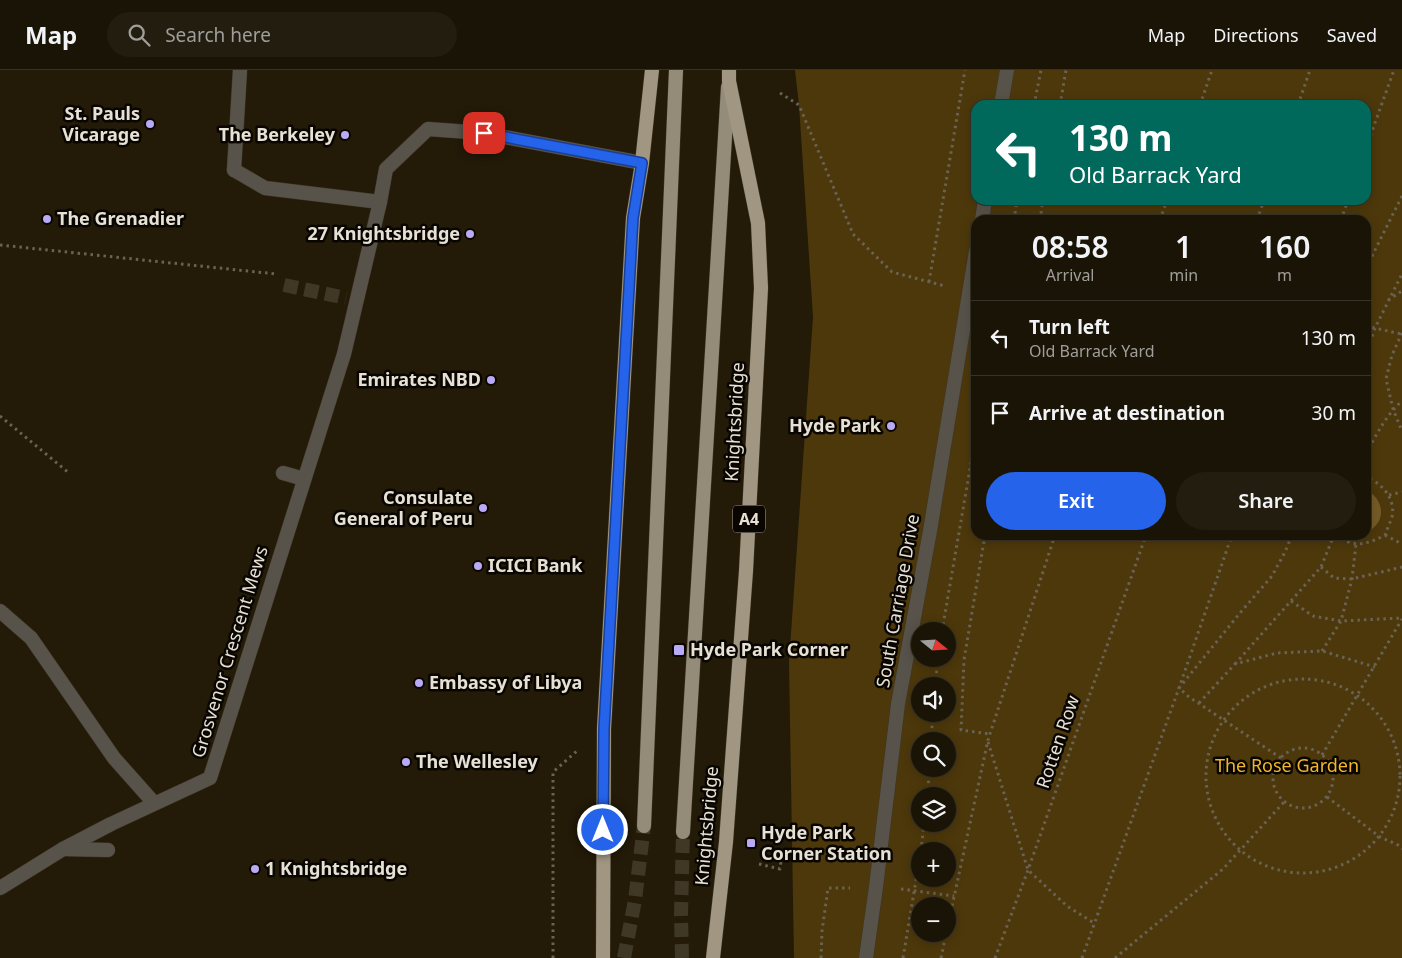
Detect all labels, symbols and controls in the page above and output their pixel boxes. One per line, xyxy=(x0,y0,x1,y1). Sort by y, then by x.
search box xyxy=(107,12,457,57)
text: Map xyxy=(25,18,77,51)
icon: search xyxy=(125,21,153,49)
text: Search here xyxy=(165,22,271,48)
text: Map xyxy=(1148,23,1185,47)
text: Directions xyxy=(1213,23,1299,47)
text: Saved xyxy=(1327,23,1377,47)
place label: St. Pauls Vicarage xyxy=(62,101,140,146)
pin xyxy=(463,112,505,154)
text: 130 m xyxy=(1069,114,1172,161)
marker: St. Pauls Vicarage xyxy=(144,118,156,130)
icon: arrive xyxy=(470,119,498,147)
icon: left xyxy=(986,120,1051,185)
place label: The Berkeley xyxy=(219,122,336,146)
marker: The Berkeley xyxy=(339,129,351,141)
text: Old Barrack Yard xyxy=(1069,159,1242,189)
place label: The Grenadier xyxy=(57,206,184,230)
marker: The Grenadier xyxy=(41,213,53,225)
place label: 27 Knightsbridge xyxy=(307,221,460,245)
text: 08:58 xyxy=(1032,226,1109,267)
text: 1 xyxy=(1175,226,1192,267)
text: 160 xyxy=(1259,226,1310,267)
marker: 27 Knightsbridge xyxy=(464,228,476,240)
text: Arrival xyxy=(1046,264,1095,286)
text: min xyxy=(1169,264,1198,286)
text: m xyxy=(1277,264,1292,286)
text: Turn left xyxy=(1029,314,1110,340)
icon: left xyxy=(986,324,1014,352)
text: 130 m xyxy=(1301,325,1356,351)
text: Old Barrack Yard xyxy=(1029,340,1155,362)
street label: Knightsbridge xyxy=(719,362,749,482)
place label: Emirates NBD xyxy=(357,367,481,391)
marker: Emirates NBD xyxy=(485,374,497,386)
icon: arrive xyxy=(986,399,1014,427)
text: Arrive at destination xyxy=(1029,400,1225,426)
text: 30 m xyxy=(1312,400,1356,426)
place label: Hyde Park xyxy=(789,413,882,437)
marker: Hyde Park xyxy=(885,420,897,432)
button: Exit xyxy=(986,472,1166,530)
button: Share xyxy=(1176,472,1356,530)
place label: Consulate General of Peru xyxy=(334,485,473,530)
marker: Consulate General of Peru xyxy=(477,502,489,514)
road number: A4 xyxy=(733,506,765,532)
street label: South Carriage Drive xyxy=(870,512,924,689)
street label: Grosvenor Crescent Mews xyxy=(185,543,273,761)
place label: ICICI Bank xyxy=(488,553,583,577)
marker: ICICI Bank xyxy=(472,560,484,572)
north arrow xyxy=(911,622,956,668)
map controls xyxy=(911,622,956,942)
place label: Hyde Park Corner xyxy=(690,637,848,661)
marker: Hyde Park Corner xyxy=(672,643,686,657)
place label: Embassy of Libya xyxy=(429,670,582,694)
marker: Embassy of Libya xyxy=(413,677,425,689)
button: sound xyxy=(911,677,956,722)
street label: Rotten Row xyxy=(1030,692,1084,791)
button: search xyxy=(911,732,956,777)
place label: The Wellesley xyxy=(416,749,539,773)
park label: The Rose Garden xyxy=(1215,753,1359,777)
marker: The Wellesley xyxy=(400,756,412,768)
street label: Knightsbridge xyxy=(689,765,723,887)
button: layers xyxy=(911,787,956,832)
position arrow xyxy=(576,803,628,855)
place label: Hyde Park Corner Station xyxy=(761,820,892,865)
marker: Hyde Park Corner Station xyxy=(745,837,757,849)
button: + xyxy=(911,842,956,887)
place label: 1 Knightsbridge xyxy=(265,856,407,880)
marker: 1 Knightsbridge xyxy=(249,863,261,875)
button: − xyxy=(911,897,956,942)

